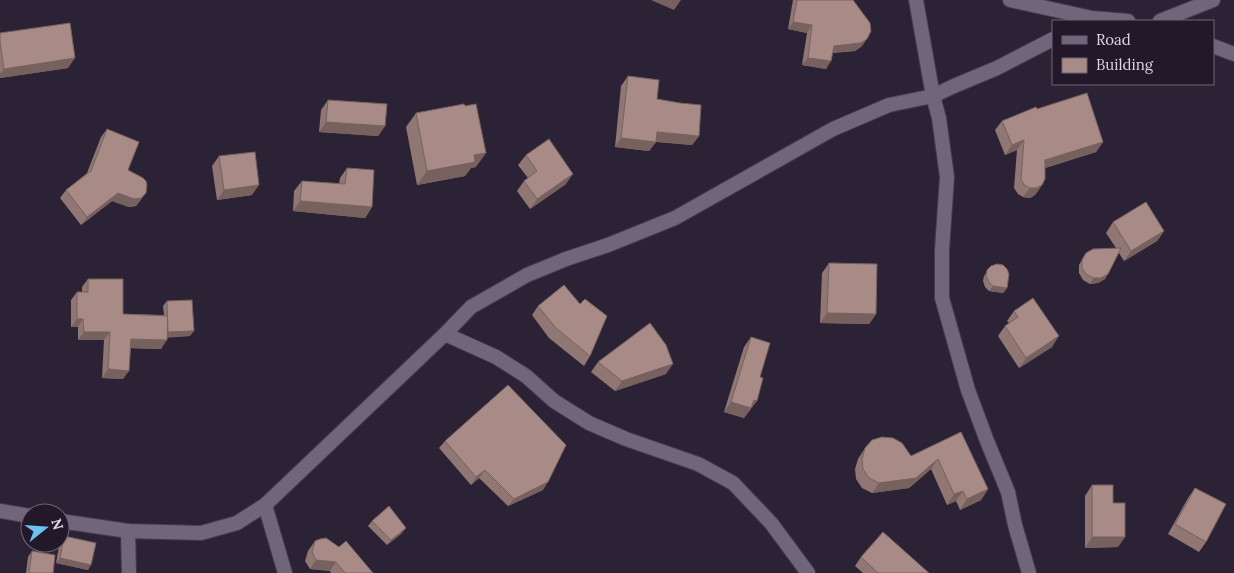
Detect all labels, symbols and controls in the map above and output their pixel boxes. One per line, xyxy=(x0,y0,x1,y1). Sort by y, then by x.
legend xyxy=(1052,20,1214,85)
text: Road xyxy=(1096,30,1131,49)
text: Building xyxy=(1096,55,1154,74)
north arrow xyxy=(20,503,70,553)
text: N xyxy=(47,516,68,532)

